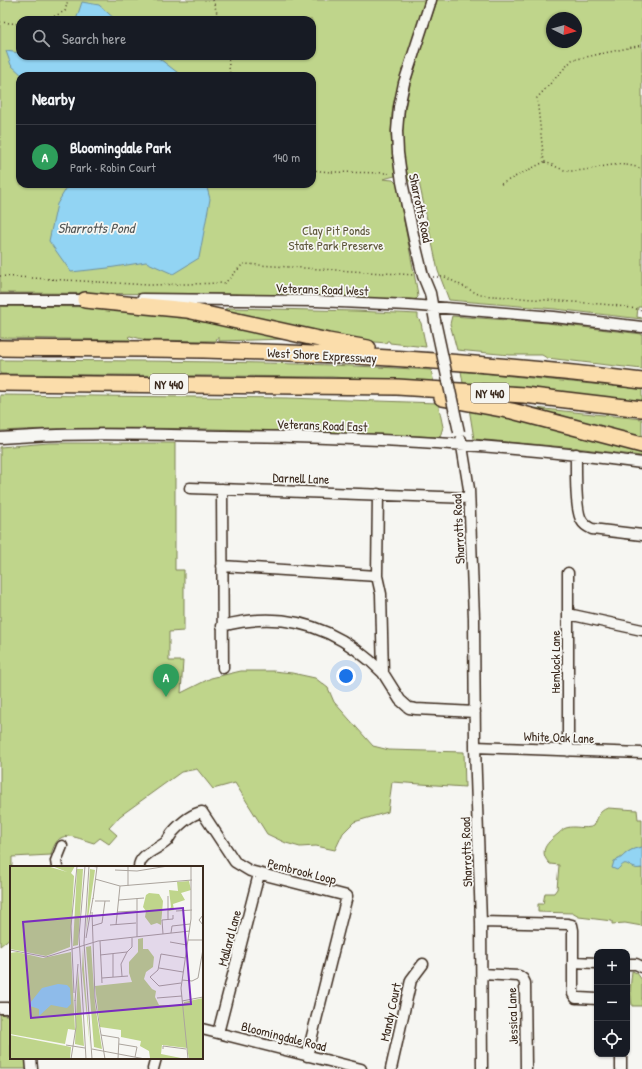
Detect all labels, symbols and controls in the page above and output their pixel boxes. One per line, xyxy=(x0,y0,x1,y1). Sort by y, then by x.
north arrow xyxy=(546,12,582,48)
search box xyxy=(16,16,316,60)
icon: search xyxy=(30,27,52,49)
text: Search here xyxy=(62,28,126,49)
text: Nearby xyxy=(32,87,75,110)
text: Bloomingdale Park xyxy=(70,137,171,158)
text: A xyxy=(42,148,48,166)
text: 140 m xyxy=(273,148,300,166)
text: Park · Robin Court xyxy=(70,158,156,176)
street label: Sharrotts Road xyxy=(405,172,437,244)
water label: Sharrotts Pond xyxy=(58,218,137,237)
park label: Clay Pit Ponds State Park Preserve xyxy=(289,221,383,254)
street label: Veterans Road West xyxy=(275,278,369,300)
street label: West Shore Expressway xyxy=(267,343,378,367)
road number: NY 440 xyxy=(150,374,188,394)
road number: NY 440 xyxy=(471,383,509,403)
street label: Veterans Road East xyxy=(276,414,368,436)
street label: Darnell Lane xyxy=(272,468,330,488)
street label: Sharrotts Road xyxy=(447,494,469,564)
street label: Hemlock Lane xyxy=(546,630,564,694)
pin: A xyxy=(153,664,179,697)
your location xyxy=(336,666,356,686)
street label: White Oak Lane xyxy=(523,727,595,747)
street label: Sharrotts Road xyxy=(456,817,476,887)
street label: Pembrook Loop xyxy=(266,854,339,888)
inset map xyxy=(10,866,203,1059)
street label: Mallard Lane xyxy=(213,908,245,968)
map controls xyxy=(594,949,630,1057)
button: + xyxy=(594,949,630,985)
street label: Mandy Court xyxy=(375,981,405,1043)
button: − xyxy=(594,985,630,1021)
street label: Jessica Lane xyxy=(502,987,522,1045)
street label: Bloomingdale Road xyxy=(240,1017,328,1055)
button: locate xyxy=(594,1021,630,1057)

